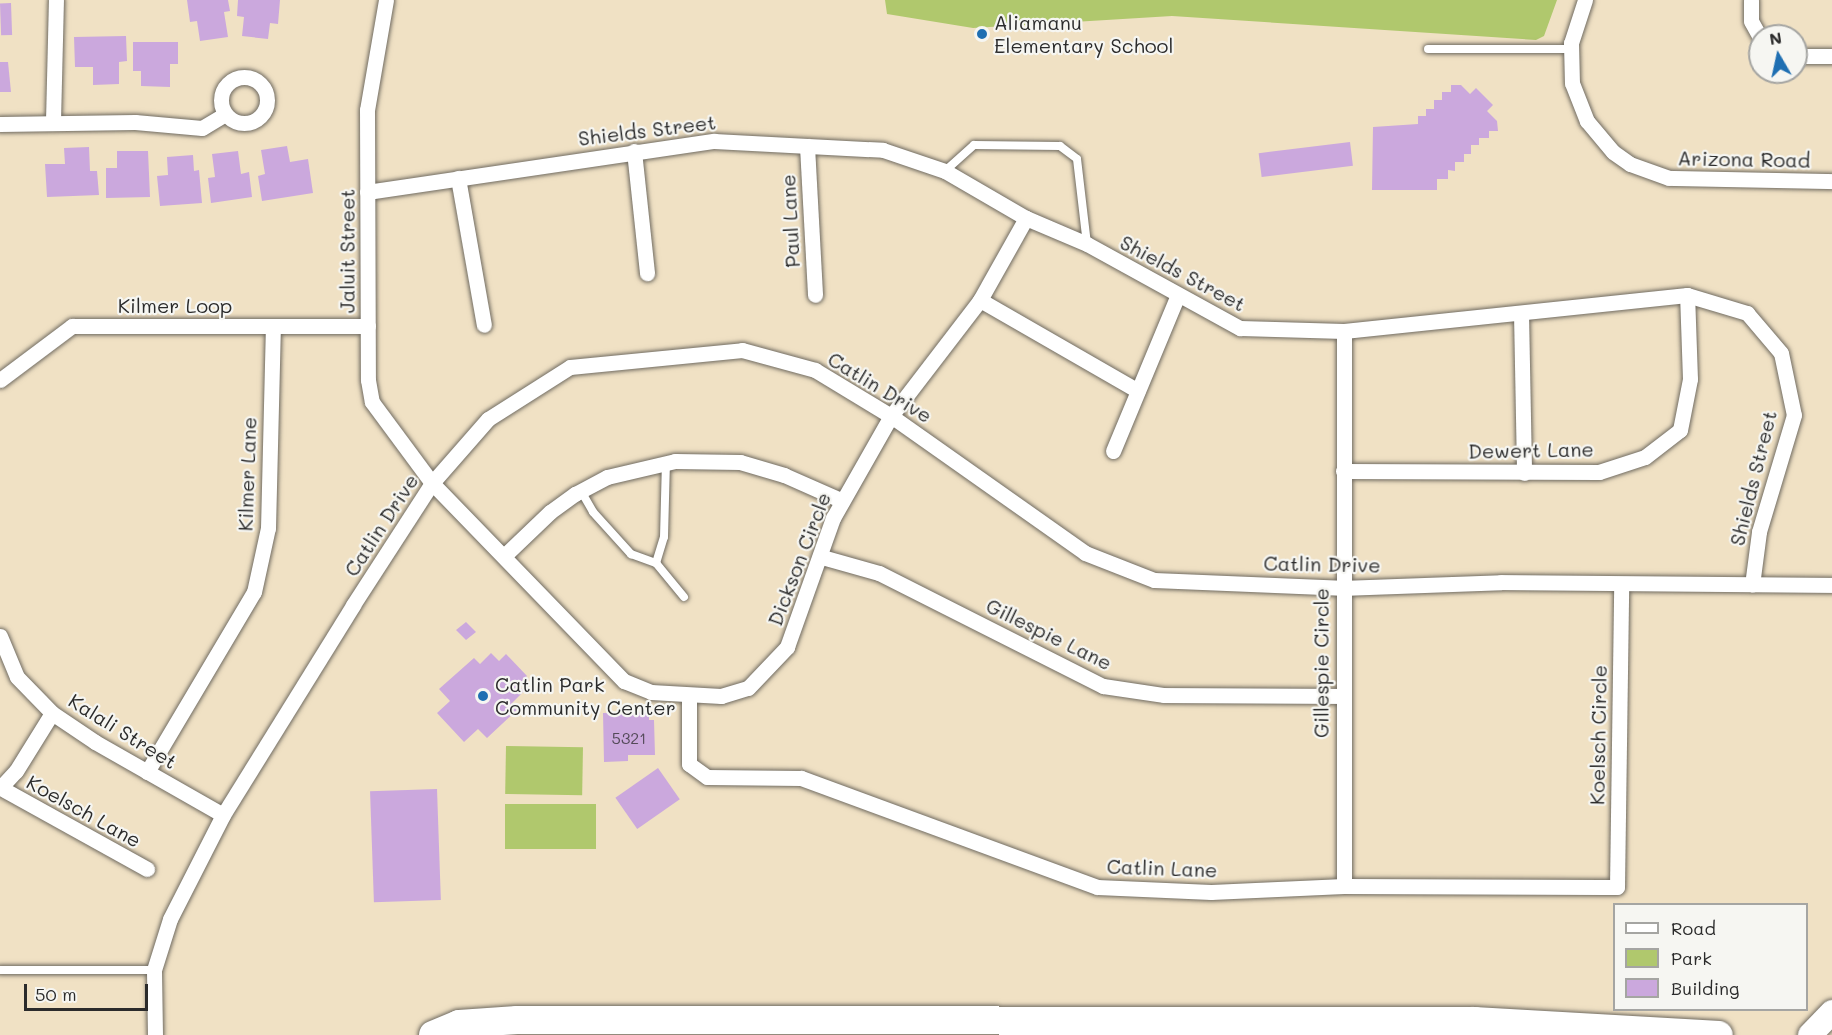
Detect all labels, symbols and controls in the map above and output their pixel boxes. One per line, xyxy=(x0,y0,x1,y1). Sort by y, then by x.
place label: Aliamanu Elementary School xyxy=(994,11,1173,58)
north arrow xyxy=(1748,24,1808,84)
text: N xyxy=(1768,26,1783,49)
marker: Aliamanu Elementary School xyxy=(975,27,989,41)
street label: Shields Street xyxy=(577,110,717,150)
street label: Arizona Road xyxy=(1677,146,1811,172)
street label: Paul Lane xyxy=(776,174,804,268)
street label: Jaluit Street xyxy=(335,189,359,313)
street label: Shields Street xyxy=(1116,230,1250,316)
street label: Kilmer Loop xyxy=(118,293,232,317)
street label: Catlin Drive xyxy=(824,347,936,427)
street label: Shields Street xyxy=(1725,408,1781,548)
street label: Kilmer Lane xyxy=(233,416,261,532)
street label: Dewert Lane xyxy=(1468,437,1594,463)
street label: Catlin Drive xyxy=(339,469,423,581)
street label: Dickson Circle xyxy=(763,489,835,629)
street label: Catlin Drive xyxy=(1263,551,1381,577)
street label: Gillespie Circle xyxy=(1309,588,1333,738)
street label: Gillespie Lane xyxy=(982,593,1116,675)
street label: Koelsch Circle xyxy=(1585,665,1611,805)
place label: Catlin Park Community Center xyxy=(495,672,676,719)
street label: Kalali Street xyxy=(64,688,182,774)
marker: Catlin Park Community Center xyxy=(476,689,490,703)
house number: 5321 xyxy=(612,728,646,748)
street label: Koelsch Lane xyxy=(23,770,145,852)
street label: Catlin Lane xyxy=(1106,854,1218,882)
legend xyxy=(1613,903,1808,1011)
text: Road xyxy=(1671,916,1716,940)
text: Park xyxy=(1671,946,1712,970)
scale bar xyxy=(27,972,152,1010)
text: Building xyxy=(1671,976,1739,1000)
text: 50 m xyxy=(35,982,77,1006)

